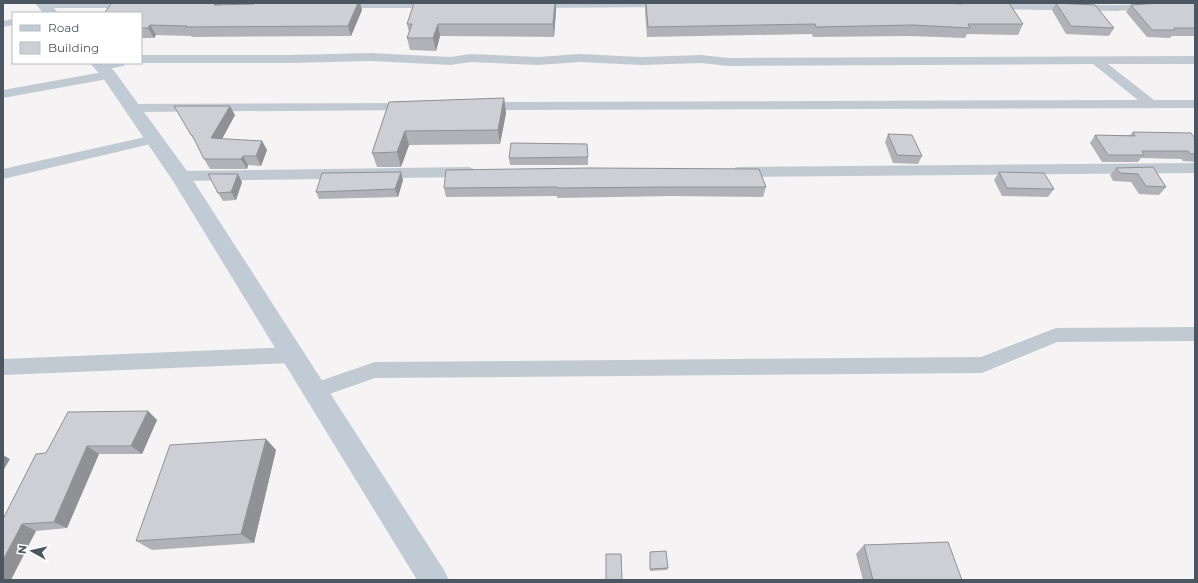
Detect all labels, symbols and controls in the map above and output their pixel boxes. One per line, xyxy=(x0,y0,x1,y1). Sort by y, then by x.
legend xyxy=(12,12,142,64)
text: Road xyxy=(48,20,79,35)
text: Building xyxy=(48,40,99,55)
north arrow xyxy=(12,531,52,571)
text: N xyxy=(15,544,30,555)

